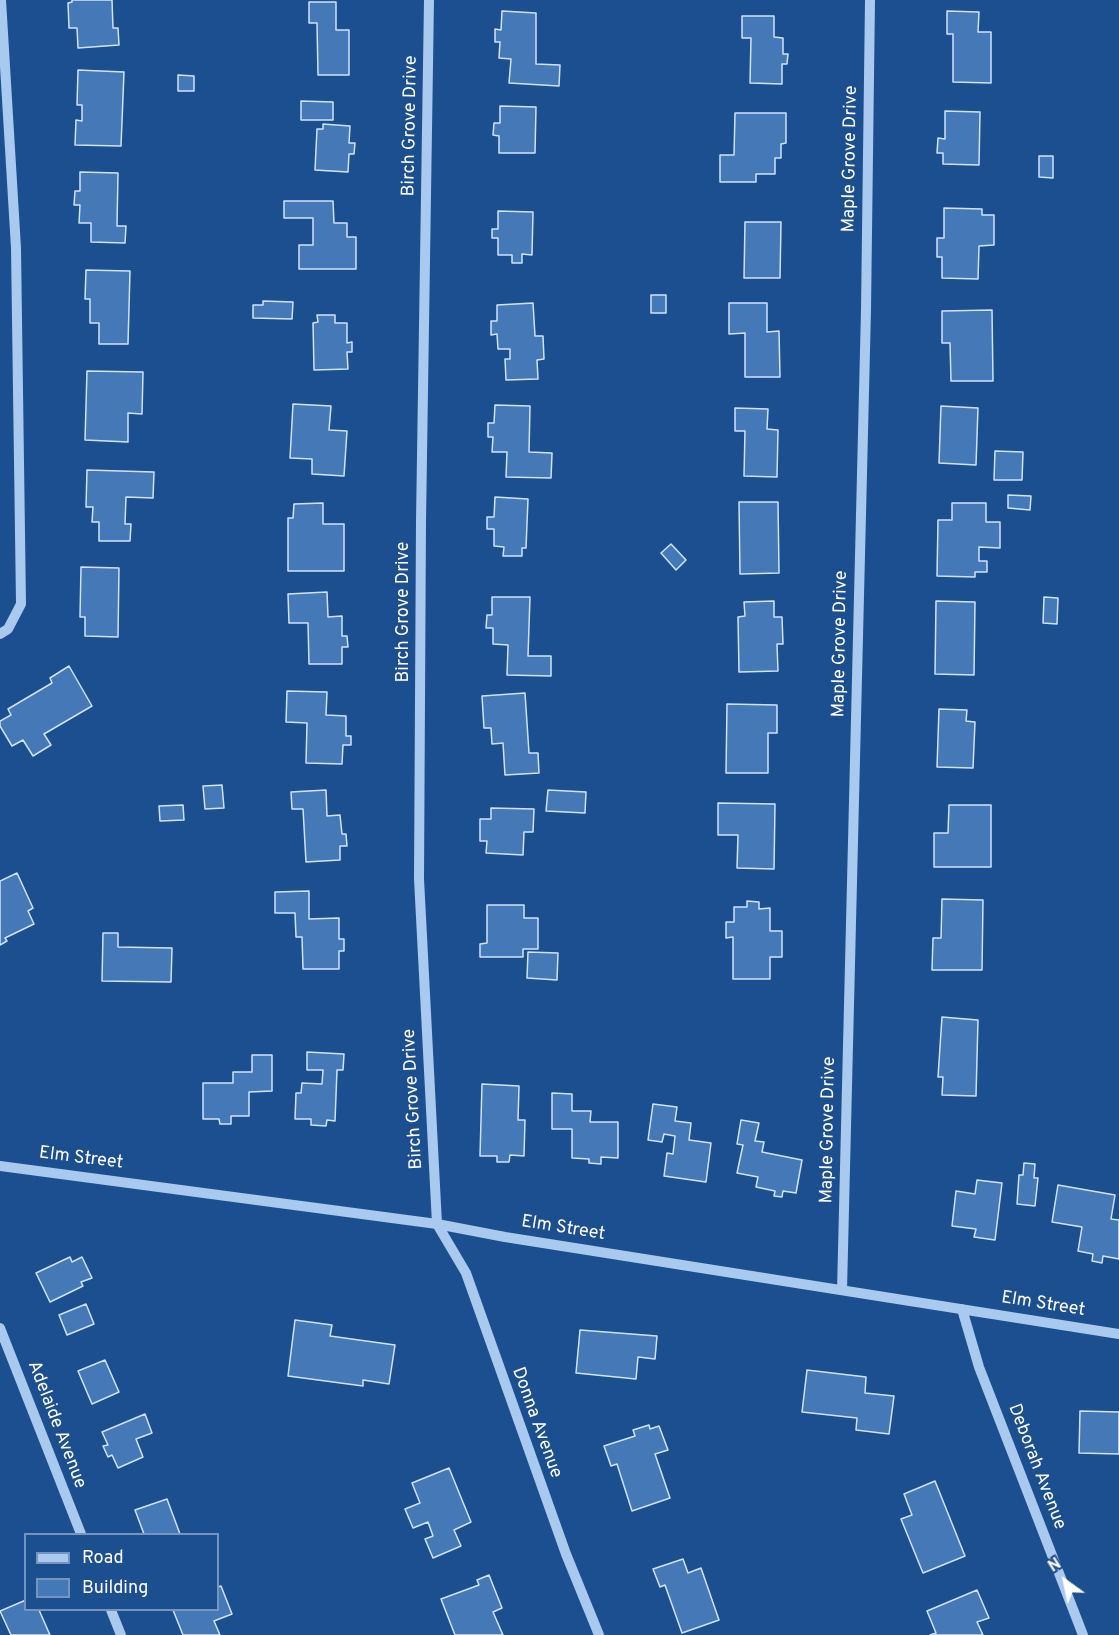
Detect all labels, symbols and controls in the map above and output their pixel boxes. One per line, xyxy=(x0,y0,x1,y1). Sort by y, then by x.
street label: Birch Grove Drive xyxy=(399,55,423,197)
street label: Maple Grove Drive xyxy=(839,85,863,233)
street label: Birch Grove Drive xyxy=(393,542,415,682)
street label: Maple Grove Drive xyxy=(829,570,853,718)
street label: Birch Grove Drive xyxy=(400,1028,428,1170)
street label: Maple Grove Drive xyxy=(817,1056,841,1204)
street label: Elm Street xyxy=(38,1143,124,1175)
street label: Elm Street xyxy=(520,1212,606,1246)
street label: Elm Street xyxy=(1000,1288,1086,1322)
street label: Adelaide Avenue xyxy=(22,1358,90,1492)
street label: Donna Avenue xyxy=(506,1365,566,1481)
street label: Deborah Avenue xyxy=(1002,1401,1070,1533)
legend xyxy=(24,1533,219,1611)
text: Road xyxy=(82,1547,124,1570)
north arrow xyxy=(1035,1551,1095,1611)
text: N xyxy=(1045,1554,1065,1577)
text: Building xyxy=(82,1577,148,1600)

